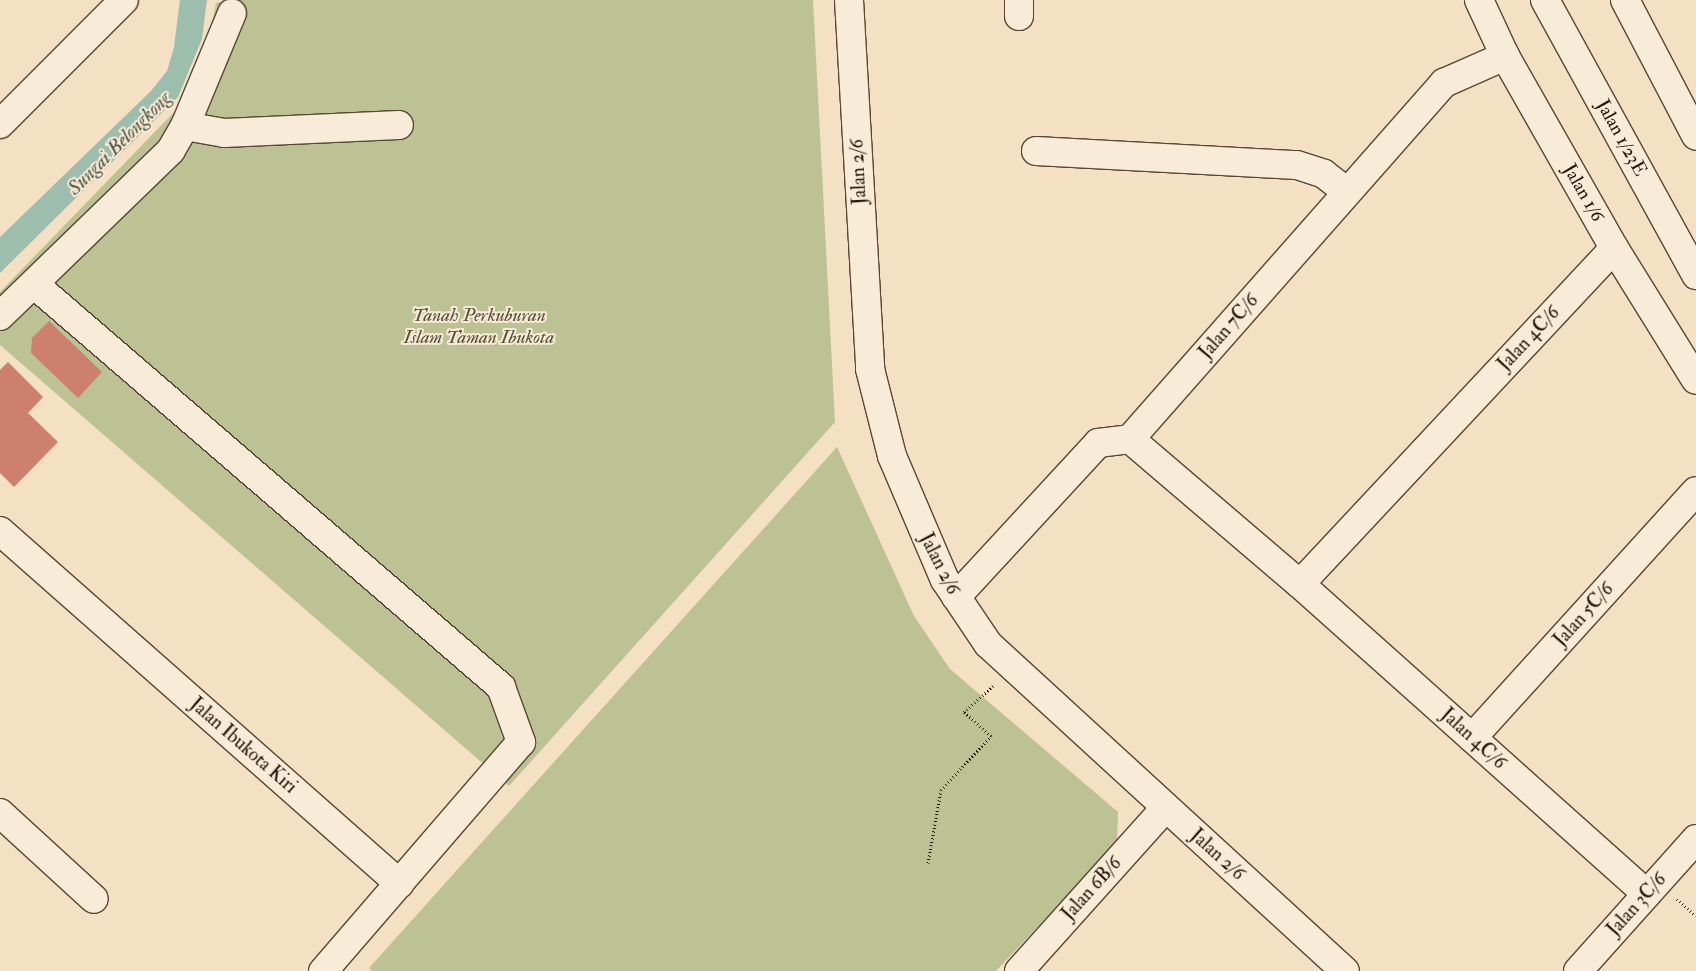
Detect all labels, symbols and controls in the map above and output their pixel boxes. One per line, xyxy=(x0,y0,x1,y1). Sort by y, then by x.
water label: Sungai Belongkong xyxy=(62,86,176,200)
street label: Jalan 1/23E xyxy=(1591,96,1651,180)
street label: Jalan 2/6 xyxy=(846,139,872,205)
street label: Jalan 1/6 xyxy=(1557,160,1609,226)
street label: Jalan 7C/6 xyxy=(1195,290,1263,364)
street label: Jalan 4C/6 xyxy=(1493,302,1565,376)
park label: Tanah Perkuburan Islam Taman Ibukota xyxy=(404,305,554,349)
street label: Jalan 2/6 xyxy=(914,530,964,598)
street label: Jalan 5C/6 xyxy=(1549,578,1619,652)
street label: Jalan Ibukota Kiri xyxy=(185,693,301,799)
street label: Jalan 4C/6 xyxy=(1436,704,1510,774)
street label: Jalan 2/6 xyxy=(1185,825,1249,885)
street label: Jalan 6B/6 xyxy=(1057,852,1127,926)
street label: Jalan 3C/6 xyxy=(1603,869,1671,941)

